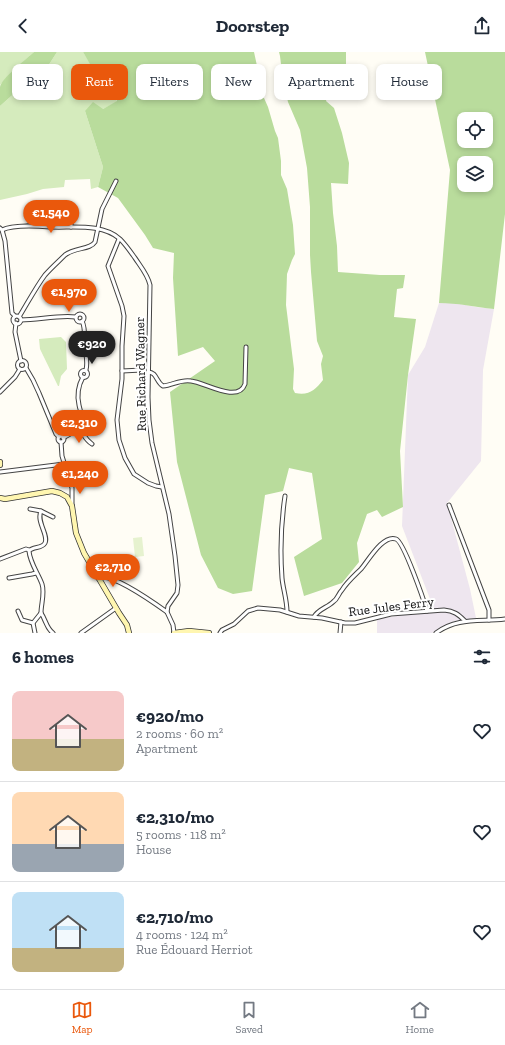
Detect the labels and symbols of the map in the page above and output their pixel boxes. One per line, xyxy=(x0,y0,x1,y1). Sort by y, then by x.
pin: €1,540 xyxy=(18,200,84,234)
pin: €1,970 xyxy=(36,279,102,313)
street label: Rue Richard Wagner xyxy=(132,317,149,431)
pin: €920 xyxy=(68,331,116,365)
pin: €2,310 xyxy=(46,410,112,444)
pin: €1,240 xyxy=(47,461,113,495)
pin: €2,710 xyxy=(80,554,146,588)
street label: Rue Jules Ferry xyxy=(347,594,435,619)

